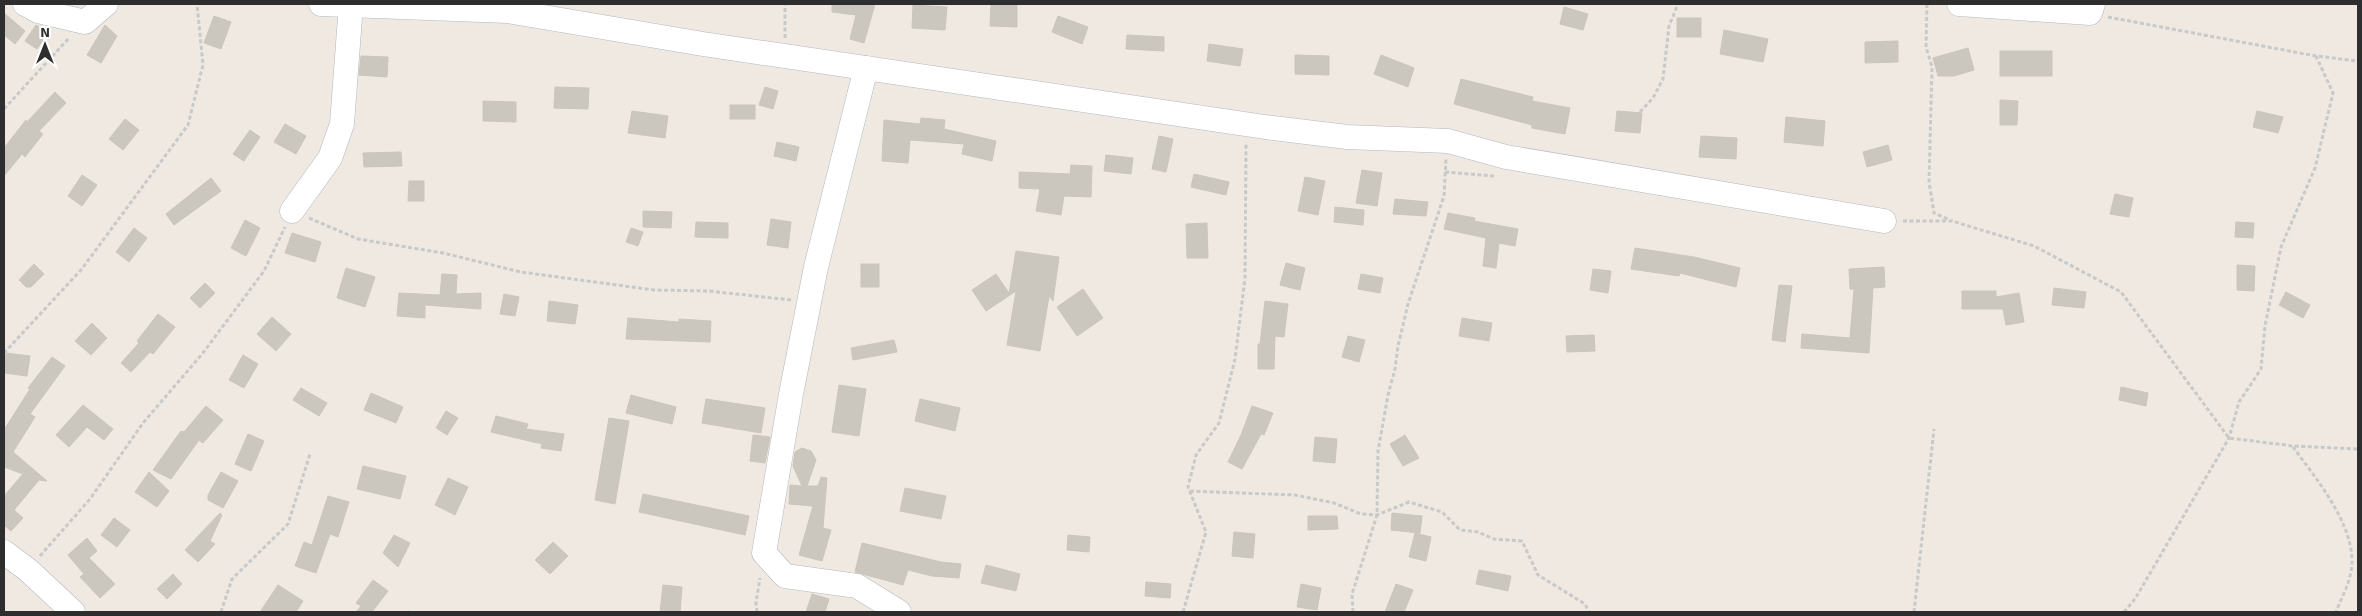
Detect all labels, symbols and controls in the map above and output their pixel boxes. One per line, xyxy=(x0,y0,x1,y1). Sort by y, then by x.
north arrow xyxy=(20,20,70,70)
text: N xyxy=(40,24,50,41)

